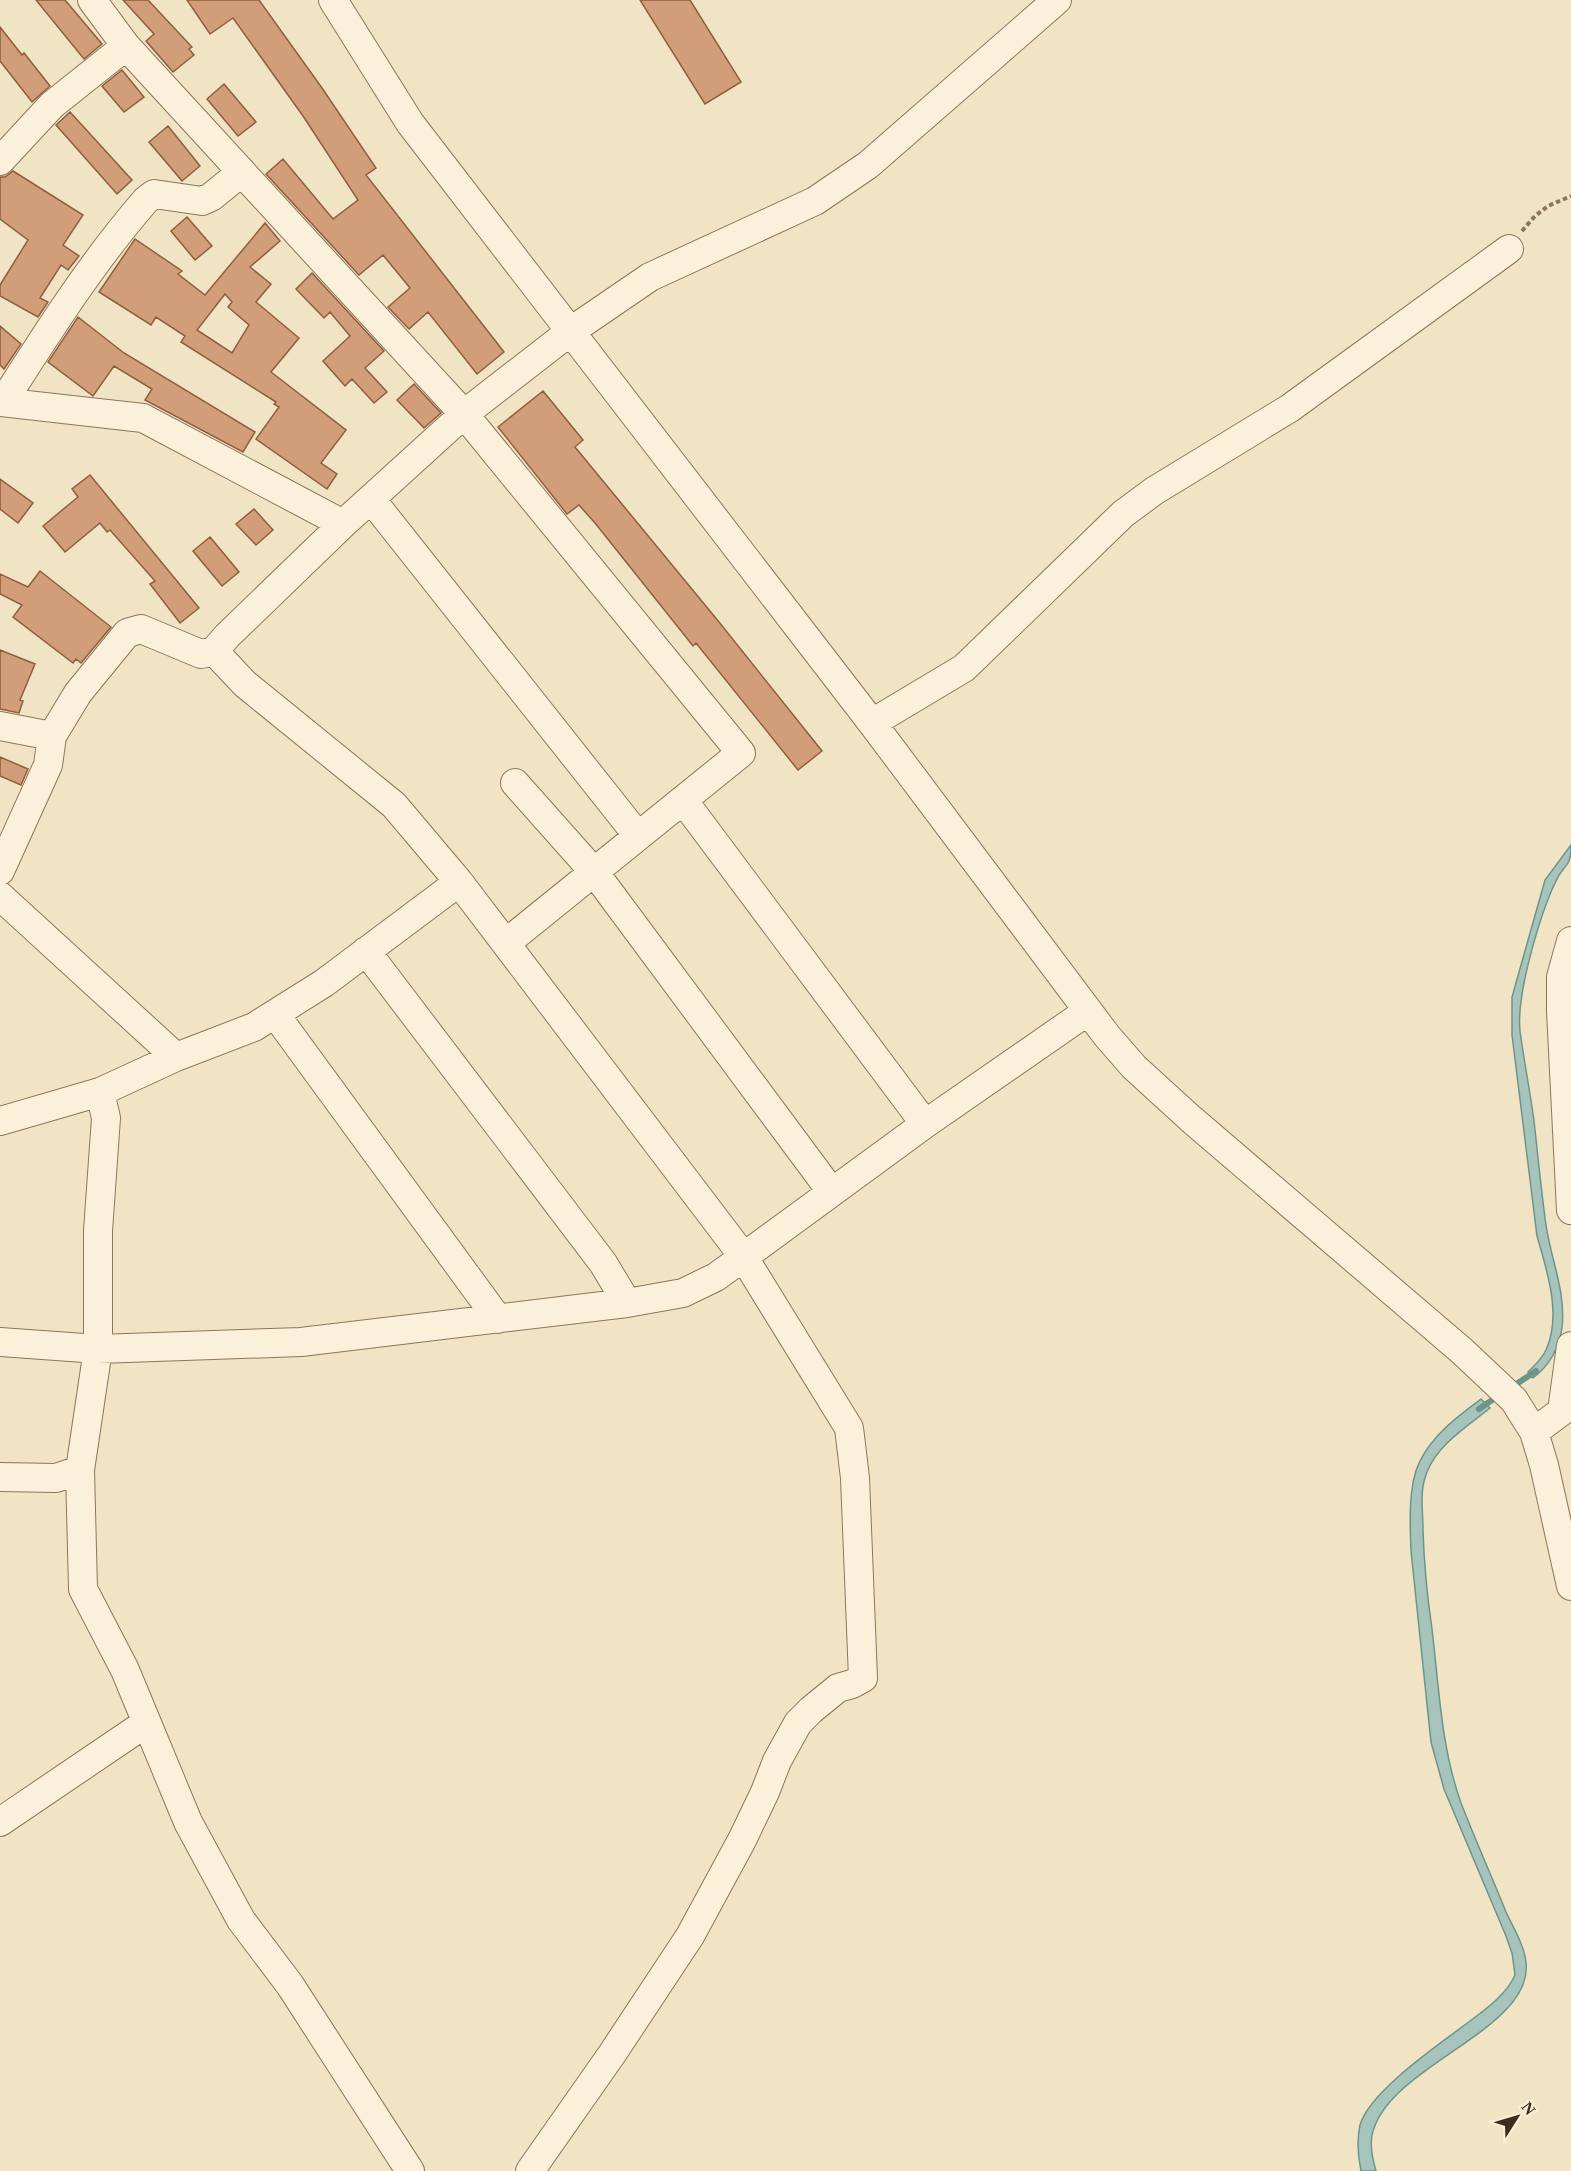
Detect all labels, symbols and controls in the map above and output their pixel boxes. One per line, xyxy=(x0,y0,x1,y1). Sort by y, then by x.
north arrow xyxy=(1487,2087,1547,2147)
text: N xyxy=(1518,2099,1539,2118)

